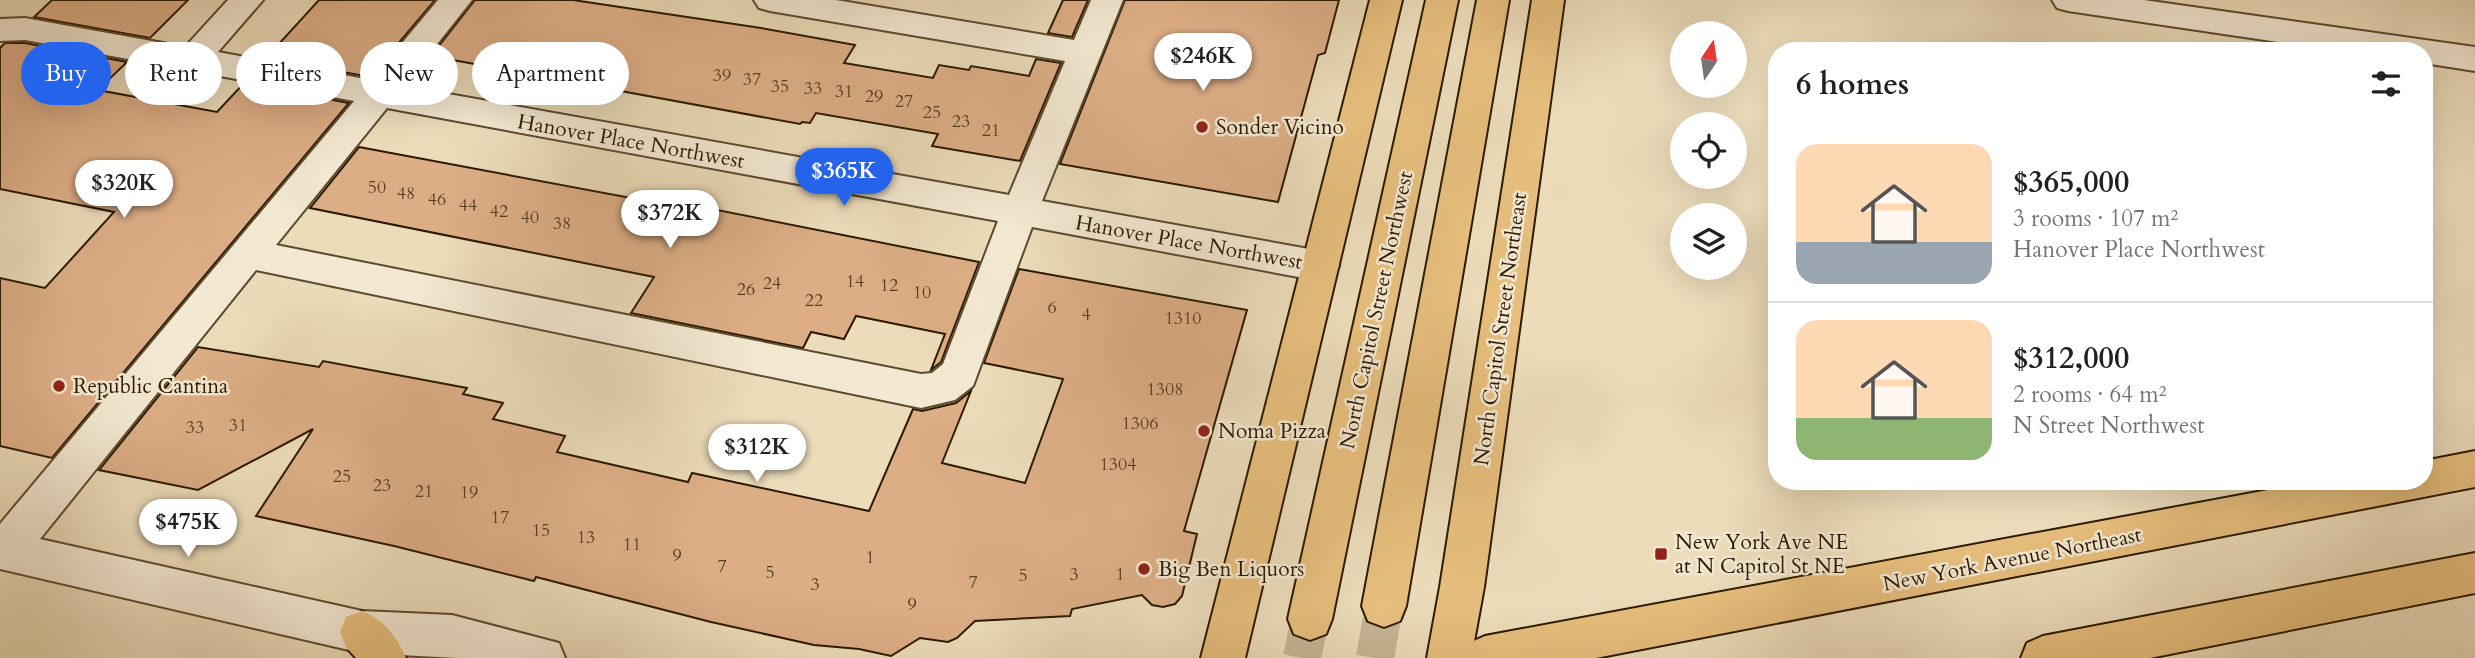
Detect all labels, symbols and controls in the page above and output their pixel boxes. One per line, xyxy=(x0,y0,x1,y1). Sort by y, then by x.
north arrow xyxy=(1670,21,1746,98)
map controls xyxy=(1670,21,1747,280)
pin: $246K xyxy=(1154,34,1252,93)
text: $246K xyxy=(1170,40,1236,71)
chip: Buy xyxy=(21,42,111,105)
chip: Rent xyxy=(125,42,222,105)
chip: Filters xyxy=(236,42,346,105)
chip: New xyxy=(360,42,458,105)
chip: Apartment xyxy=(472,42,629,105)
house number: 39 xyxy=(713,63,731,88)
text: 6 homes xyxy=(1796,64,1909,105)
icon: filters xyxy=(2367,65,2405,103)
house number: 37 xyxy=(743,67,761,92)
house number: 35 xyxy=(771,74,789,99)
house number: 33 xyxy=(804,76,822,101)
house number: 31 xyxy=(835,79,853,104)
house number: 29 xyxy=(865,84,883,109)
house number: 27 xyxy=(895,89,913,114)
house number: 25 xyxy=(923,100,941,125)
street label: Hanover Place Northwest xyxy=(515,107,747,176)
house number: 23 xyxy=(952,109,970,134)
button: locate xyxy=(1670,112,1747,189)
place label: Sonder Vicino xyxy=(1216,113,1344,142)
house number: 21 xyxy=(982,118,1000,143)
marker: Sonder Vicino xyxy=(1194,119,1210,135)
pin: $365K xyxy=(795,148,893,208)
text: $365K xyxy=(811,155,877,186)
pin: $320K xyxy=(75,160,173,220)
text: $365,000 xyxy=(2013,162,2129,203)
text: $320K xyxy=(91,167,157,198)
street label: North Capitol Street Northwest xyxy=(1333,168,1420,452)
icon: home xyxy=(1852,172,1936,256)
house number: 50 xyxy=(368,175,386,200)
house number: 48 xyxy=(397,181,415,206)
house number: 46 xyxy=(428,187,446,212)
pin: $372K xyxy=(621,190,719,250)
street label: North Capitol Street Northeast xyxy=(1467,190,1534,467)
house number: 44 xyxy=(459,193,477,218)
text: $372K xyxy=(637,197,703,228)
house number: 42 xyxy=(490,199,508,224)
button: layers xyxy=(1670,203,1747,280)
text: 3 rooms · 107 m² xyxy=(2013,203,2178,234)
house number: 40 xyxy=(521,205,539,230)
street label: Hanover Place Northwest xyxy=(1073,208,1305,277)
house number: 38 xyxy=(553,211,571,236)
text: Hanover Place Northwest xyxy=(2013,234,2265,265)
house number: 14 xyxy=(846,269,864,294)
house number: 24 xyxy=(763,271,781,296)
house number: 12 xyxy=(880,273,898,298)
house number: 26 xyxy=(737,277,755,302)
house number: 10 xyxy=(913,280,931,305)
house number: 22 xyxy=(805,288,823,313)
house number: 6 xyxy=(1047,295,1057,320)
house number: 4 xyxy=(1081,302,1091,327)
house number: 1310 xyxy=(1165,306,1201,331)
text: $312,000 xyxy=(2013,338,2129,379)
icon: home xyxy=(1852,348,1936,432)
place label: Republic Cantina xyxy=(73,372,228,401)
house number: 1308 xyxy=(1147,377,1183,402)
marker: Republic Cantina xyxy=(51,378,67,394)
text: 2 rooms · 64 m² xyxy=(2013,379,2166,410)
text: N Street Northwest xyxy=(2013,410,2204,441)
house number: 1306 xyxy=(1122,411,1158,436)
house number: 31 xyxy=(229,413,247,438)
house number: 33 xyxy=(186,415,204,440)
place label: Noma Pizza xyxy=(1218,417,1326,446)
marker: Noma Pizza xyxy=(1196,423,1212,439)
pin: $312K xyxy=(708,424,806,484)
text: $312K xyxy=(724,431,790,462)
house number: 1304 xyxy=(1100,452,1136,477)
house number: 25 xyxy=(333,464,351,489)
house number: 23 xyxy=(373,473,391,498)
house number: 21 xyxy=(415,479,433,504)
house number: 19 xyxy=(460,480,478,505)
pin: $475K xyxy=(139,500,237,559)
house number: 17 xyxy=(491,505,509,530)
text: $475K xyxy=(155,506,221,537)
house number: 15 xyxy=(532,518,550,543)
street label: New York Avenue Northeast xyxy=(1880,520,2144,599)
house number: 13 xyxy=(577,525,595,550)
place label: New York Ave NE at N Capitol St NE xyxy=(1675,528,1848,581)
house number: 11 xyxy=(623,532,641,557)
house number: 9 xyxy=(672,543,682,568)
house number: 1 xyxy=(865,545,875,570)
marker: New York Ave NE at N Capitol St NE xyxy=(1653,546,1669,562)
house number: 7 xyxy=(717,554,727,579)
place label: Big Ben Liquors xyxy=(1158,555,1304,584)
house number: 5 xyxy=(765,560,775,585)
marker: Big Ben Liquors xyxy=(1136,561,1152,577)
house number: 3 xyxy=(1069,562,1079,587)
house number: 1 xyxy=(1115,562,1125,587)
house number: 5 xyxy=(1018,563,1028,588)
house number: 7 xyxy=(968,570,978,595)
house number: 3 xyxy=(810,572,820,597)
house number: 9 xyxy=(907,592,917,617)

